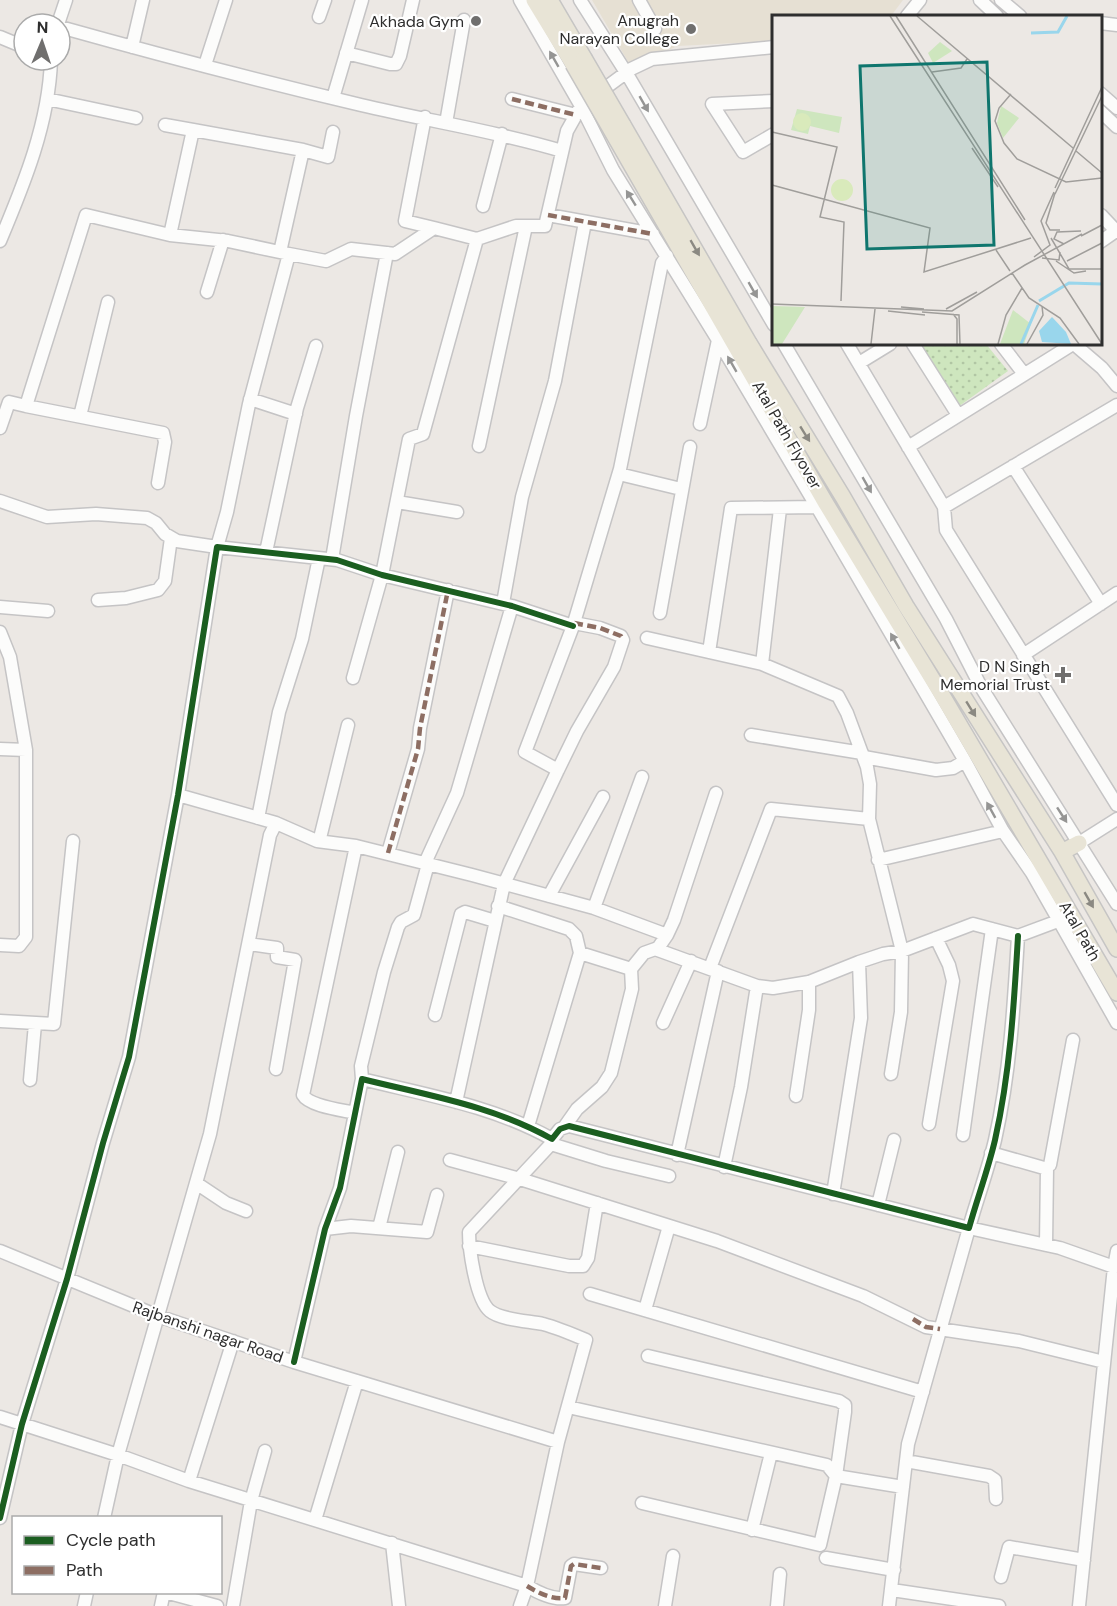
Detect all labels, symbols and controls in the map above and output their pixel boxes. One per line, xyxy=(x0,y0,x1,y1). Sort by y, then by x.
place label: Anugrah Narayan College xyxy=(559,10,679,49)
place label: Akhada Gym xyxy=(369,11,464,32)
north arrow xyxy=(12,12,72,72)
marker: Akhada Gym xyxy=(469,14,483,28)
inset map xyxy=(772,15,1102,345)
text: N xyxy=(36,17,49,38)
marker: Anugrah Narayan College xyxy=(684,22,698,36)
one-way arrow xyxy=(549,50,559,67)
one-way arrow xyxy=(639,96,649,113)
one-way arrow xyxy=(625,190,636,206)
one-way arrow xyxy=(689,240,700,256)
one-way arrow xyxy=(748,282,758,299)
one-way arrow xyxy=(727,355,737,372)
street label: Atal Path Flyover xyxy=(747,377,827,493)
one-way arrow xyxy=(799,426,810,442)
one-way arrow xyxy=(862,477,872,494)
one-way arrow xyxy=(890,632,900,649)
place label: D N Singh Memorial Trust xyxy=(940,656,1050,695)
marker: D N Singh Memorial Trust xyxy=(1054,666,1072,684)
one-way arrow xyxy=(965,700,977,716)
one-way arrow xyxy=(986,801,996,818)
one-way arrow xyxy=(1056,807,1067,824)
one-way arrow xyxy=(1084,892,1095,908)
street label: Atal Path xyxy=(1055,897,1105,965)
street label: Rajbanshi nagar Road xyxy=(130,1296,286,1368)
legend xyxy=(12,1516,222,1594)
text: Cycle path xyxy=(66,1528,156,1552)
text: Path xyxy=(66,1558,103,1582)

